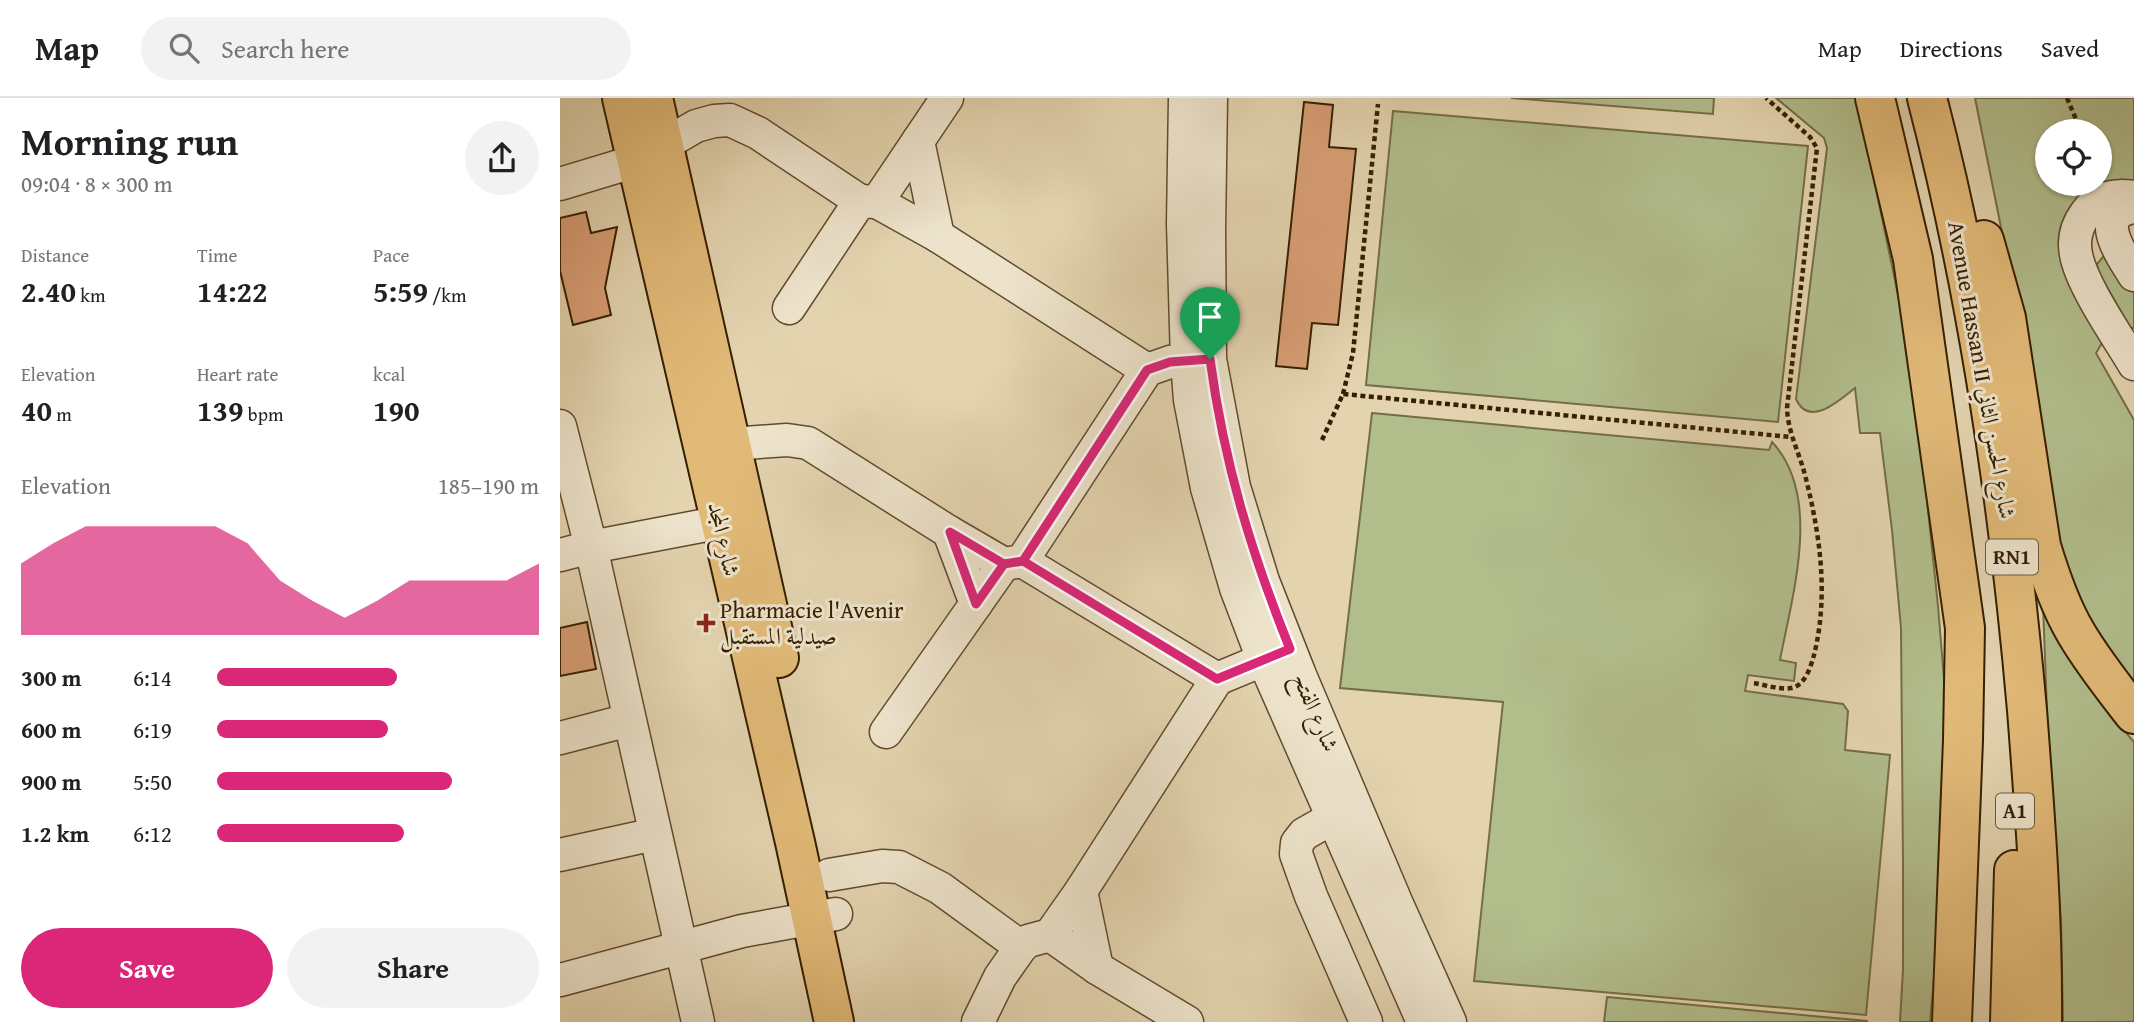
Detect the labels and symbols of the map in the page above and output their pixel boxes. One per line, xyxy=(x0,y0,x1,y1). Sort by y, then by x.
street label: Avenue Hassan II شارع الحسن الثاني xyxy=(1936,218,2025,522)
pin xyxy=(1180,287,1240,359)
street label: شارع المجد xyxy=(696,498,749,580)
road number: RN1 xyxy=(1986,540,2038,574)
place label: Pharmacie l'Avenir صيدلية المستقبل xyxy=(720,593,904,653)
marker: Pharmacie l'Avenir صيدلية المستقبل xyxy=(698,615,714,631)
street label: شارع الفتح xyxy=(1280,667,1348,758)
road number: A1 xyxy=(1996,794,2034,828)

